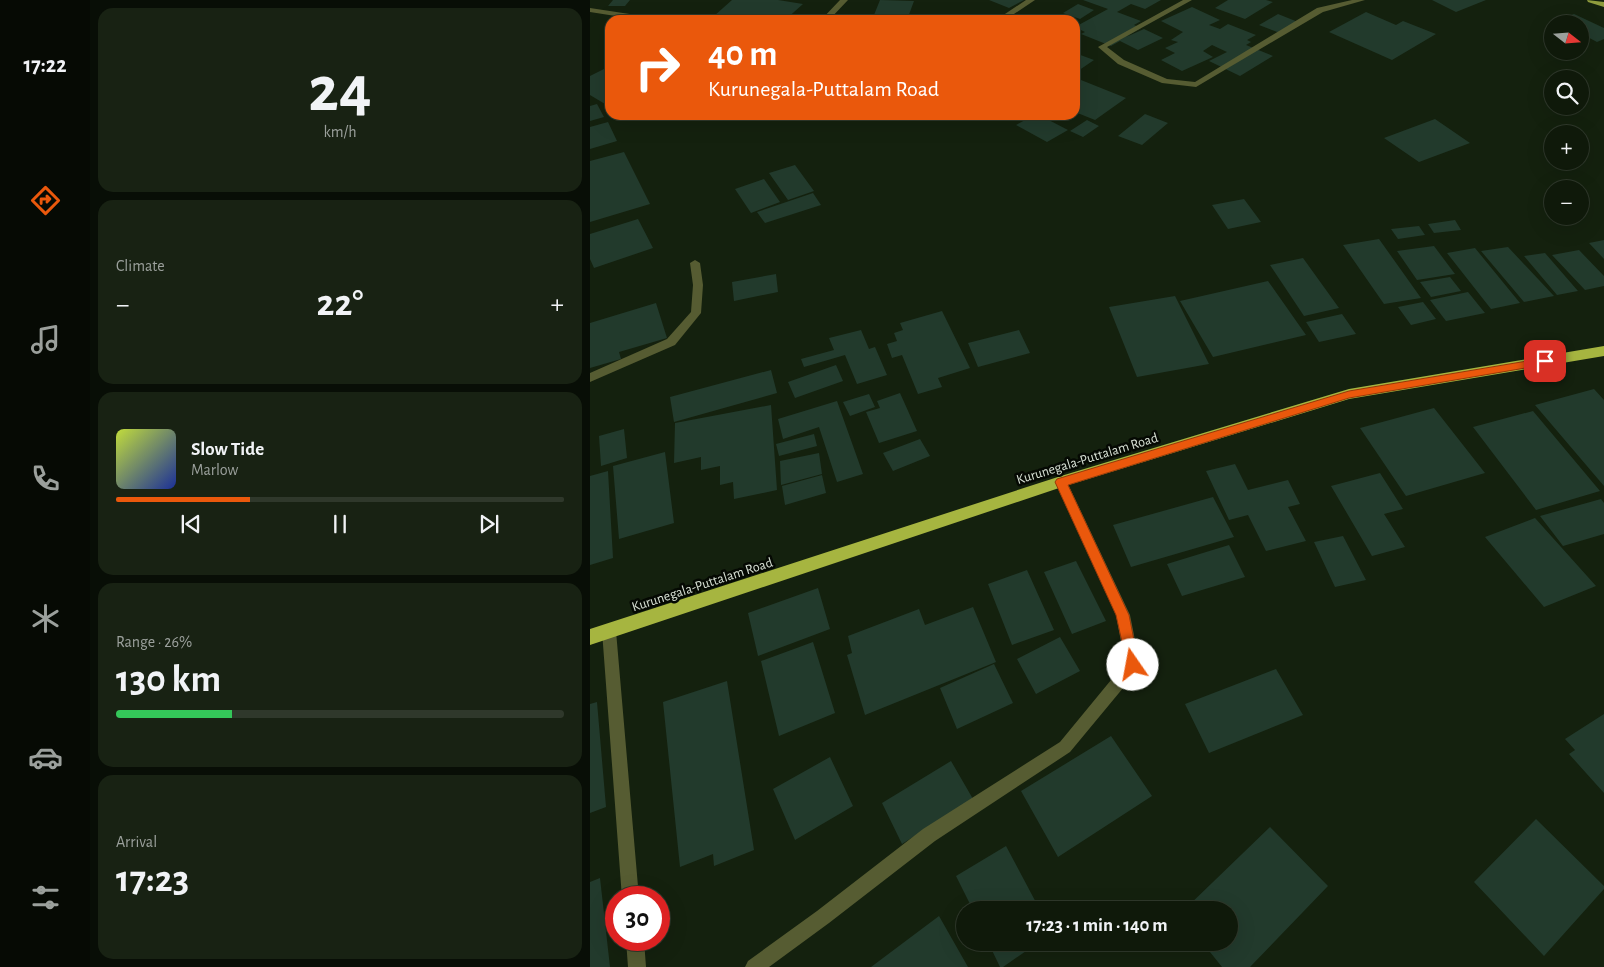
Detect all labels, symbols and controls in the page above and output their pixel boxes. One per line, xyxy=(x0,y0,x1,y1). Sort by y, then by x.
north arrow xyxy=(1544,15,1589,60)
map controls xyxy=(1544,15,1589,225)
icon: right xyxy=(625,35,690,100)
text: 40 m xyxy=(708,37,777,72)
text: 17:22 xyxy=(23,54,67,76)
text: 24 xyxy=(308,58,372,123)
button: search xyxy=(1544,70,1589,115)
text: Kurunegala-Puttalam Road xyxy=(708,78,939,100)
text: km/h xyxy=(323,124,357,140)
button: + xyxy=(1544,125,1589,170)
button: − xyxy=(1544,180,1589,225)
icon: directions xyxy=(28,183,63,218)
text: Climate xyxy=(116,258,165,274)
text: 22° xyxy=(317,285,363,323)
text: − xyxy=(116,291,129,319)
text: + xyxy=(551,291,564,319)
icon: music xyxy=(28,322,63,357)
pin xyxy=(1524,340,1566,382)
icon: arrive xyxy=(1531,347,1559,375)
street label: Kurunegala-Puttalam Road xyxy=(1015,431,1160,487)
text: Slow Tide xyxy=(191,440,264,459)
icon: phone xyxy=(28,461,63,496)
text: Marlow xyxy=(191,462,238,478)
icon: previous xyxy=(177,510,205,538)
icon: pause xyxy=(326,510,354,538)
icon: next xyxy=(475,510,503,538)
street label: Kurunegala-Puttalam Road xyxy=(630,556,774,614)
icon: climate xyxy=(28,601,63,636)
text: Range · 26% xyxy=(116,634,192,650)
position arrow xyxy=(1106,638,1158,690)
text: 130 km xyxy=(116,661,221,699)
icon: car xyxy=(28,740,63,775)
text: Arrival xyxy=(116,834,157,850)
text: 17:23 xyxy=(116,861,189,899)
icon: filters xyxy=(28,880,63,915)
speed limit sign: 30 xyxy=(605,886,670,951)
text: 17:23 · 1 min · 140 m xyxy=(1026,916,1168,935)

